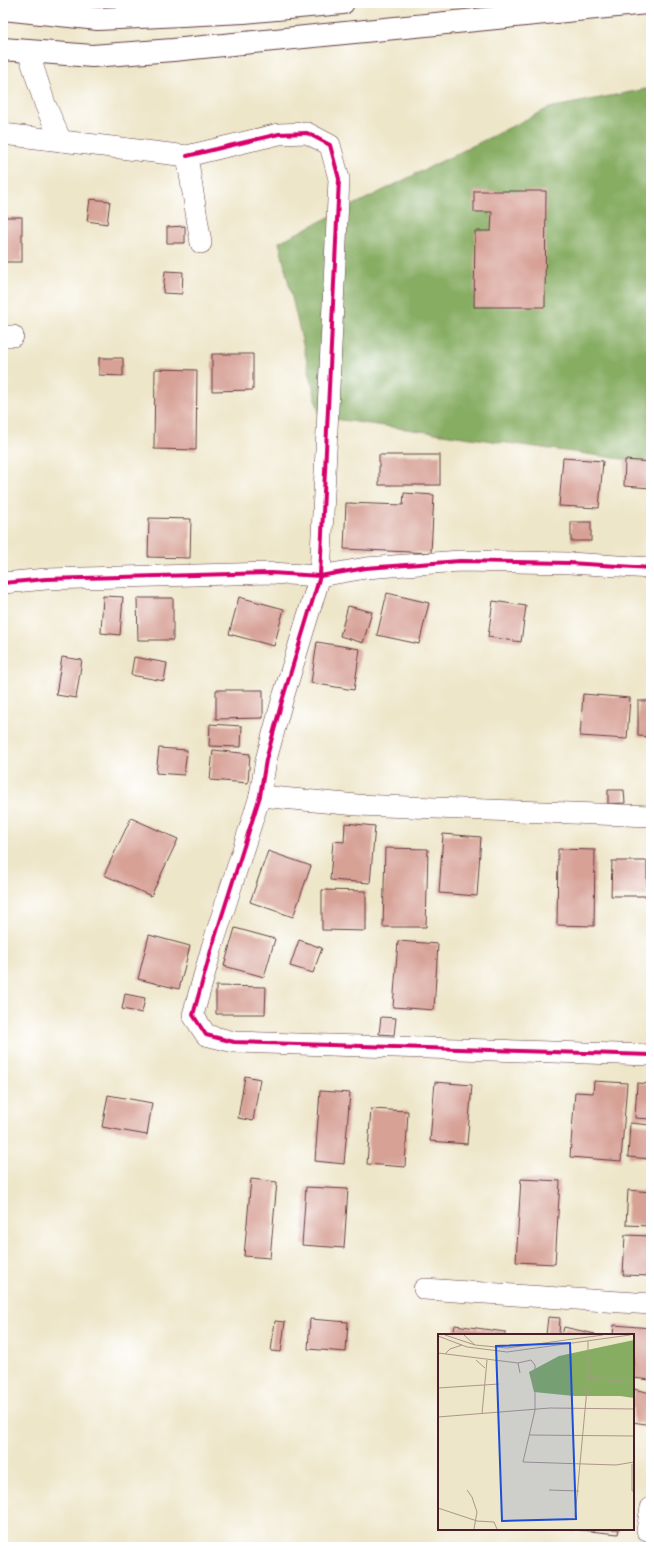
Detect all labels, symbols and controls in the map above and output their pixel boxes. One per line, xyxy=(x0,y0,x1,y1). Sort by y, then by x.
inset map xyxy=(438,1334,634,1530)

